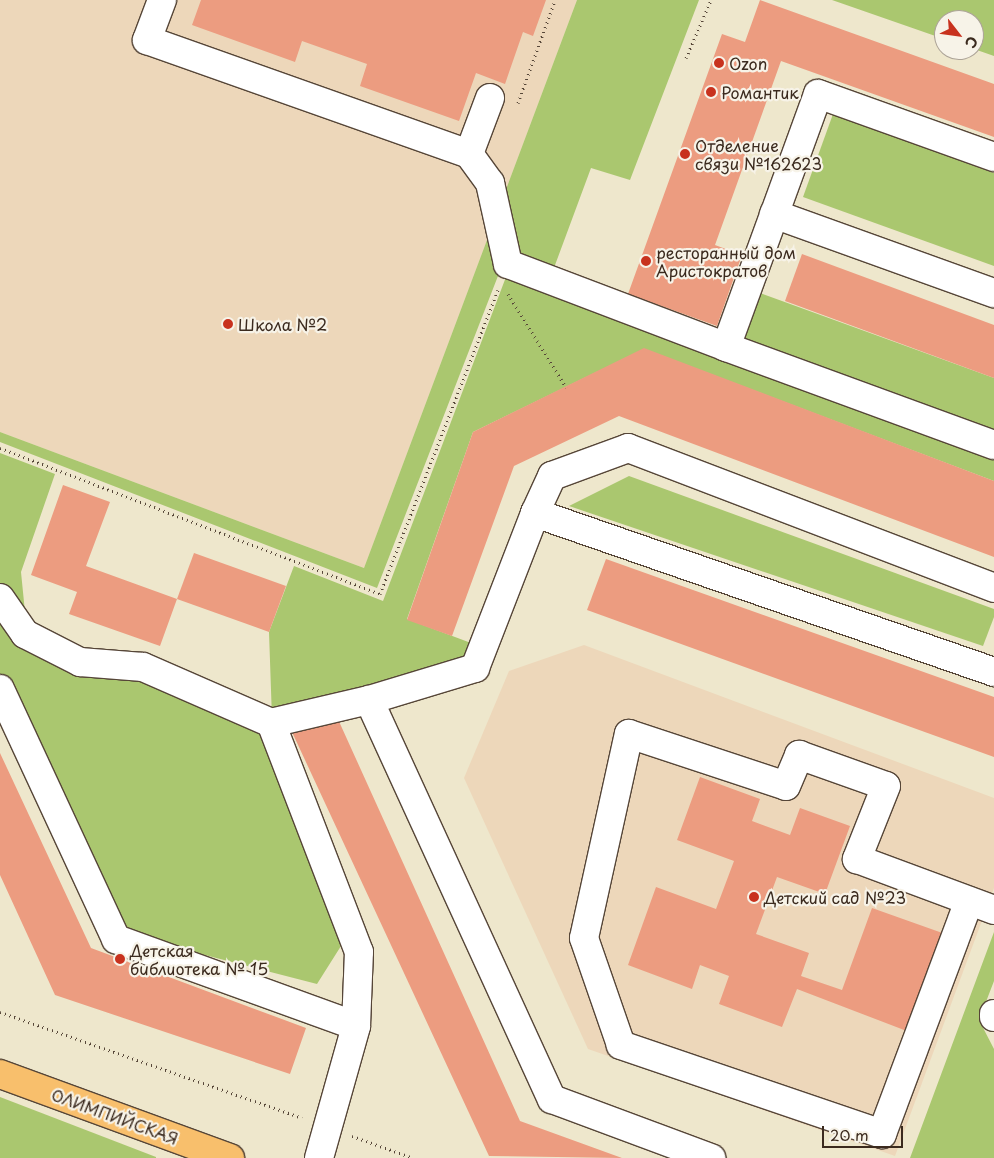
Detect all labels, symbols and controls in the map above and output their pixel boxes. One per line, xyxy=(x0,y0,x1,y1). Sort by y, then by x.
north arrow xyxy=(934,10,984,60)
text: С xyxy=(960,32,983,52)
place label: Ozon xyxy=(729,53,767,73)
marker: Ozon xyxy=(713,57,725,69)
place label: Романтик xyxy=(721,82,799,102)
marker: Романтик xyxy=(705,86,717,98)
place label: Отделение связи №162623 xyxy=(695,135,822,173)
marker: Отделение связи №162623 xyxy=(679,148,691,160)
place label: ресторанный дом Аристократов xyxy=(656,242,797,280)
marker: ресторанный дом Аристократов xyxy=(640,255,652,267)
place label: Школа №2 xyxy=(238,314,328,334)
marker: Школа №2 xyxy=(222,318,234,330)
place label: Детский сад №23 xyxy=(764,887,907,907)
marker: Детский сад №23 xyxy=(748,891,760,903)
place label: Детская библиотека № 15 xyxy=(130,940,267,978)
marker: Детская библиотека № 15 xyxy=(114,953,126,965)
street label: ОЛИМПИЙСКАЯ xyxy=(49,1084,181,1148)
scale bar xyxy=(824,1116,905,1148)
text: 20 m xyxy=(830,1123,869,1146)

